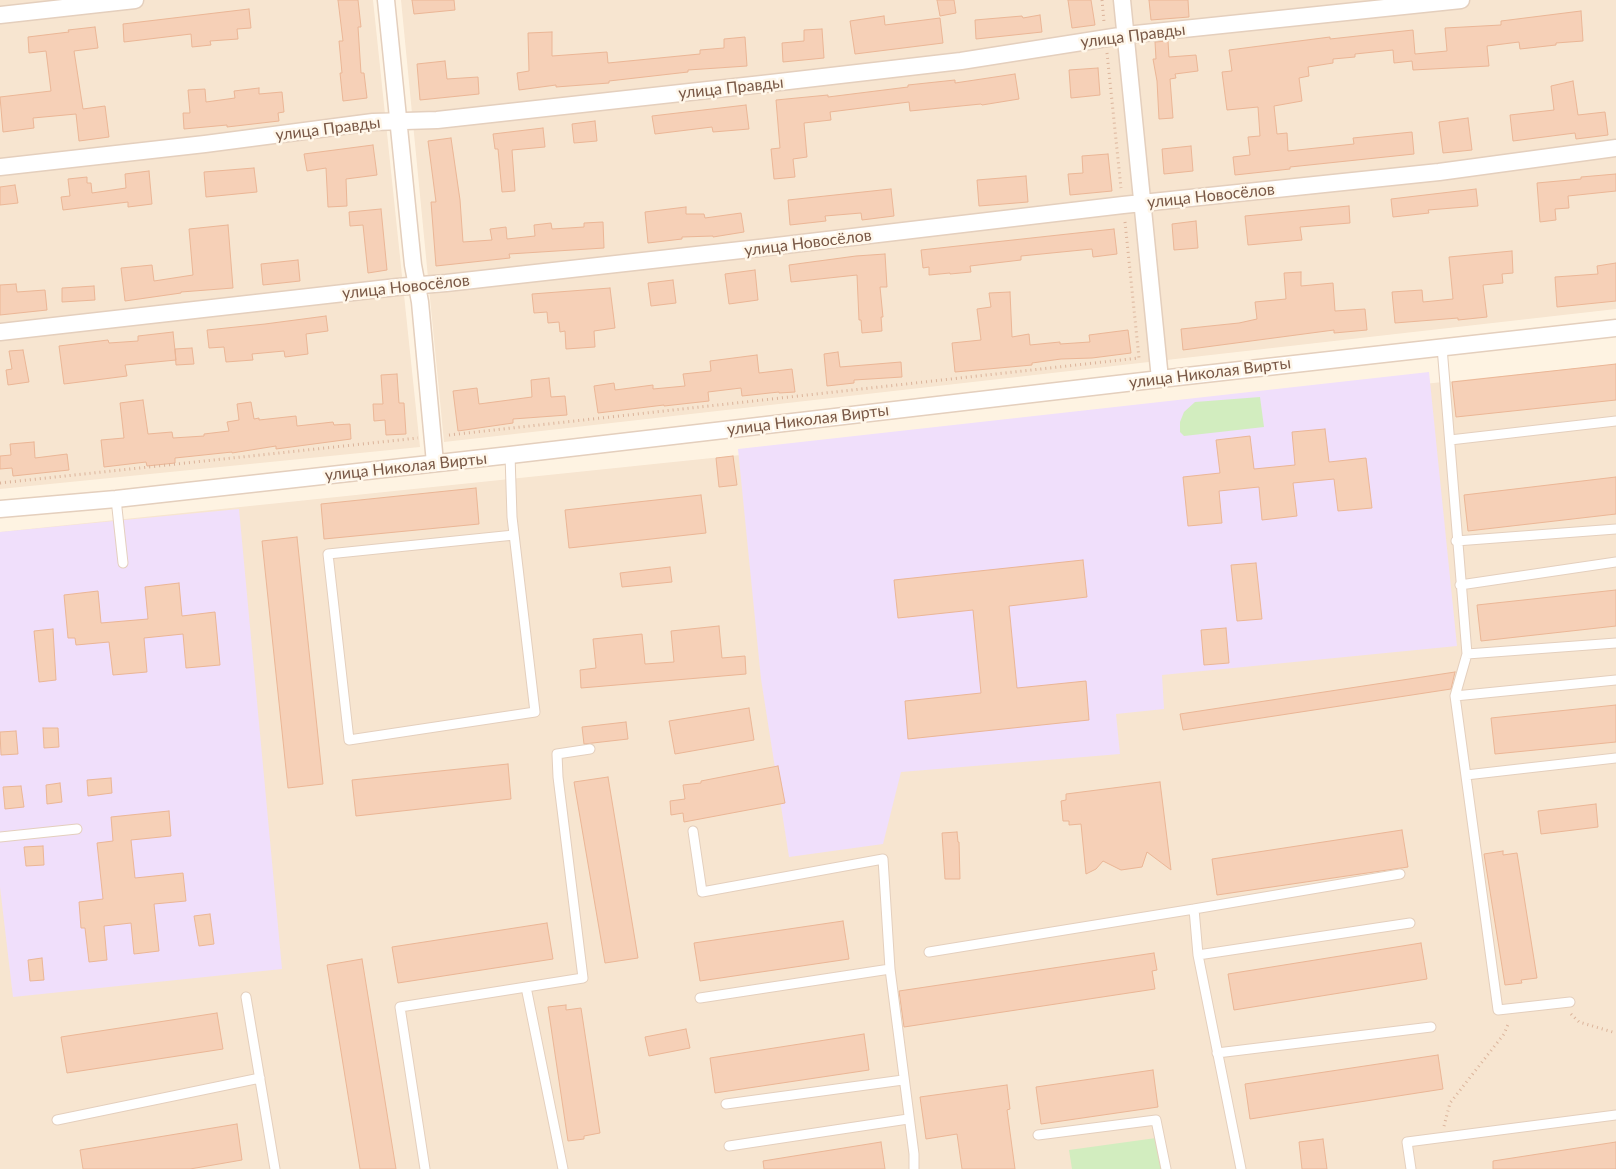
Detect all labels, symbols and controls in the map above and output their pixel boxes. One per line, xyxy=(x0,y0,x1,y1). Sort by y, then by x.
street label: улица Правды xyxy=(1079,20,1187,52)
street label: улица Правды xyxy=(677,73,785,103)
street label: улица Правды xyxy=(274,113,382,145)
street label: улица Новосёлов xyxy=(1146,180,1276,212)
street label: улица Новосёлов xyxy=(743,226,873,260)
street label: улица Новосёлов xyxy=(341,271,471,303)
street label: улица Николая Вирты xyxy=(1128,354,1292,392)
street label: улица Николая Вирты xyxy=(726,401,890,439)
street label: улица Николая Вирты xyxy=(324,449,488,485)

